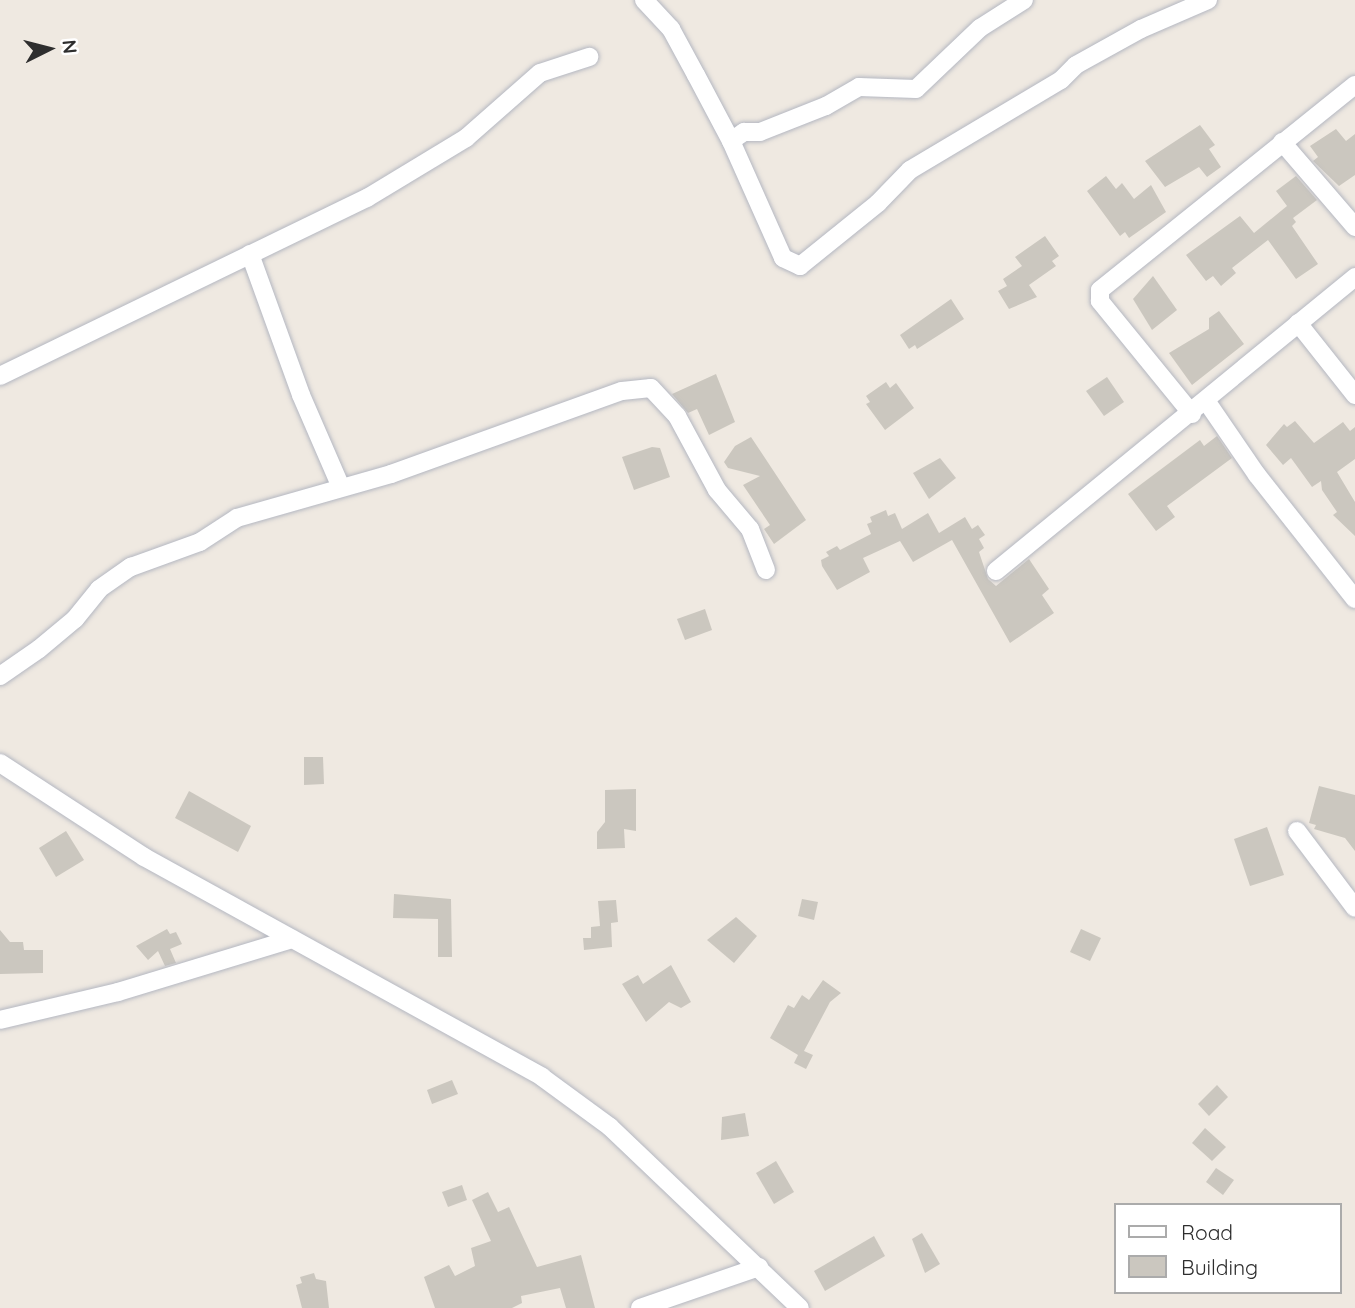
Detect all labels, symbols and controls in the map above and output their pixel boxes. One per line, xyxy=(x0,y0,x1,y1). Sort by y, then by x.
north arrow xyxy=(14,14,84,84)
text: N xyxy=(57,39,83,55)
legend xyxy=(1114,1203,1341,1294)
text: Road xyxy=(1181,1219,1233,1245)
text: Building xyxy=(1181,1254,1258,1280)

